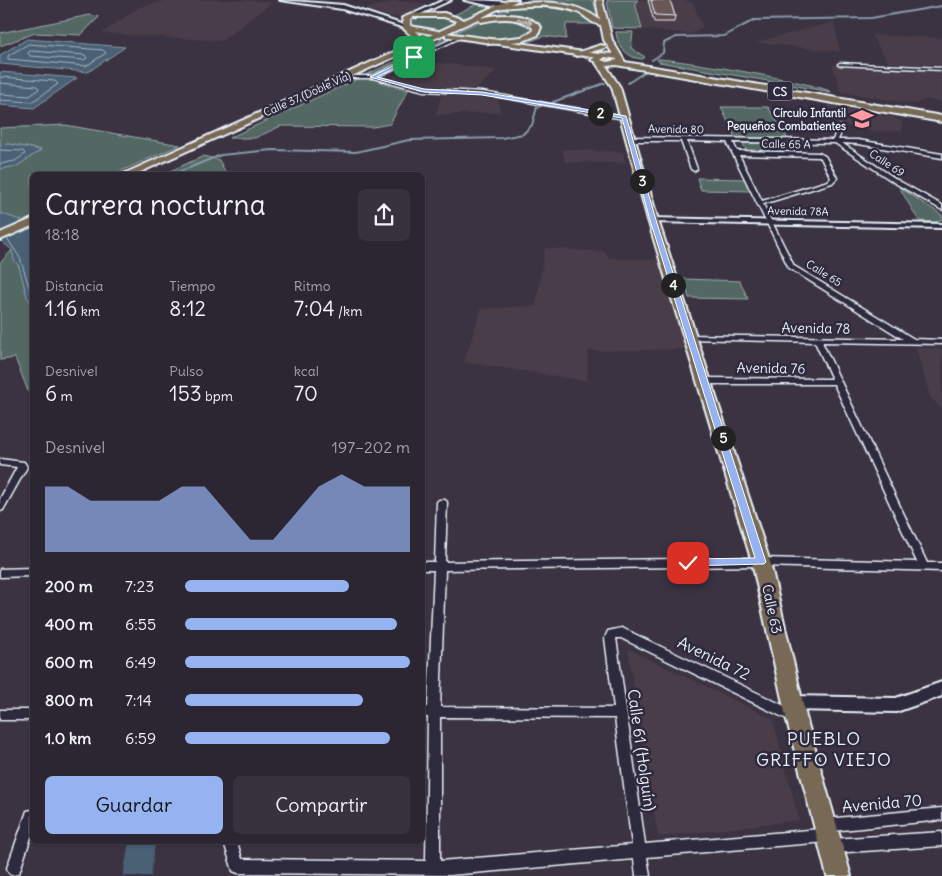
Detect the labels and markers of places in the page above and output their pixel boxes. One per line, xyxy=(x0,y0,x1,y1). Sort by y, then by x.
pin xyxy=(393,36,435,78)
pin: 2 xyxy=(588,100,612,126)
place label: Círculo Infantil Pequeños Combatientes xyxy=(727,106,846,134)
school or university icon: Círculo Infantil Pequeños Combatientes xyxy=(849,106,875,132)
pin: 3 xyxy=(630,168,654,194)
pin: 4 xyxy=(660,272,686,298)
pin: 5 xyxy=(710,426,736,450)
pin xyxy=(667,542,709,584)

